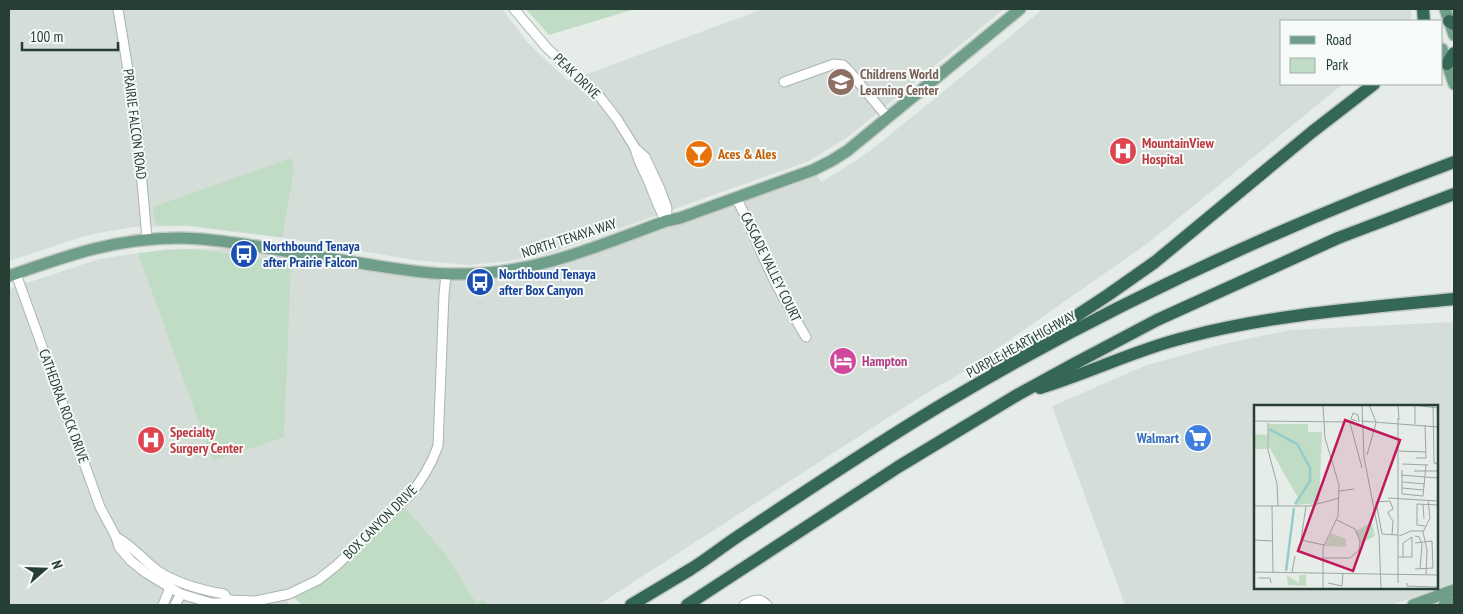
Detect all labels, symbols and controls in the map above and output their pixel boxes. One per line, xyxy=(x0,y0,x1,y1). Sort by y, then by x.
scale bar xyxy=(22,20,119,52)
legend xyxy=(1280,20,1443,85)
text: 100 m xyxy=(30,27,63,46)
text: Road xyxy=(1326,30,1352,49)
street label: PEAK DRIVE xyxy=(550,49,604,103)
text: Park xyxy=(1326,55,1348,74)
place label: Childrens World Learning Center xyxy=(860,65,939,99)
school or university icon: Childrens World Learning Center xyxy=(826,67,856,97)
street label: PRAIRIE FALCON ROAD xyxy=(119,68,151,180)
place label: MountainView Hospital xyxy=(1142,134,1215,168)
hospital icon: MountainView Hospital xyxy=(1108,136,1138,166)
bar icon: Aces & Ales xyxy=(684,139,714,169)
place label: Aces & Ales xyxy=(717,145,776,163)
street label: CASCADE VALLEY COURT xyxy=(737,209,806,326)
street label: NORTH TENAYA WAY xyxy=(519,214,619,262)
place label: Northbound Tenaya after Prairie Falcon xyxy=(263,237,360,271)
bus stop icon: Northbound Tenaya after Prairie Falcon xyxy=(229,239,259,269)
place label: Northbound Tenaya after Box Canyon xyxy=(499,265,596,299)
bus stop icon: Northbound Tenaya after Box Canyon xyxy=(465,267,495,297)
street label: PURPLE HEART HIGHWAY xyxy=(963,306,1080,382)
street label: CATHEDRAL ROCK DRIVE xyxy=(35,346,93,466)
hotel icon: Hampton xyxy=(828,346,858,376)
place label: Hampton xyxy=(862,352,907,370)
inset map xyxy=(1254,405,1438,589)
place label: Specialty Surgery Center xyxy=(170,423,244,457)
supermarket icon: Walmart xyxy=(1183,423,1213,453)
hospital icon: Specialty Surgery Center xyxy=(136,425,166,455)
place label: Walmart xyxy=(1136,429,1179,447)
street label: BOX CANYON DRIVE xyxy=(339,481,421,563)
north arrow xyxy=(20,544,70,594)
text: N xyxy=(47,558,67,571)

